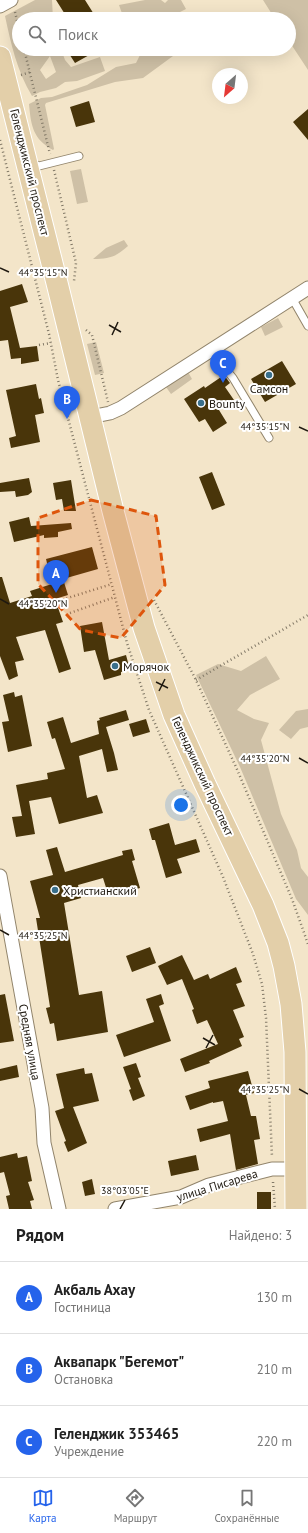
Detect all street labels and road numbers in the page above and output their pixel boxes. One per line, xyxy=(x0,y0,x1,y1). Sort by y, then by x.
street label: Геленджикский проспект xyxy=(7,107,53,237)
street label: Геленджикский проспект xyxy=(169,714,237,838)
street label: Средняя улица xyxy=(16,1003,44,1081)
street label: улица Писарева xyxy=(175,1166,259,1204)

